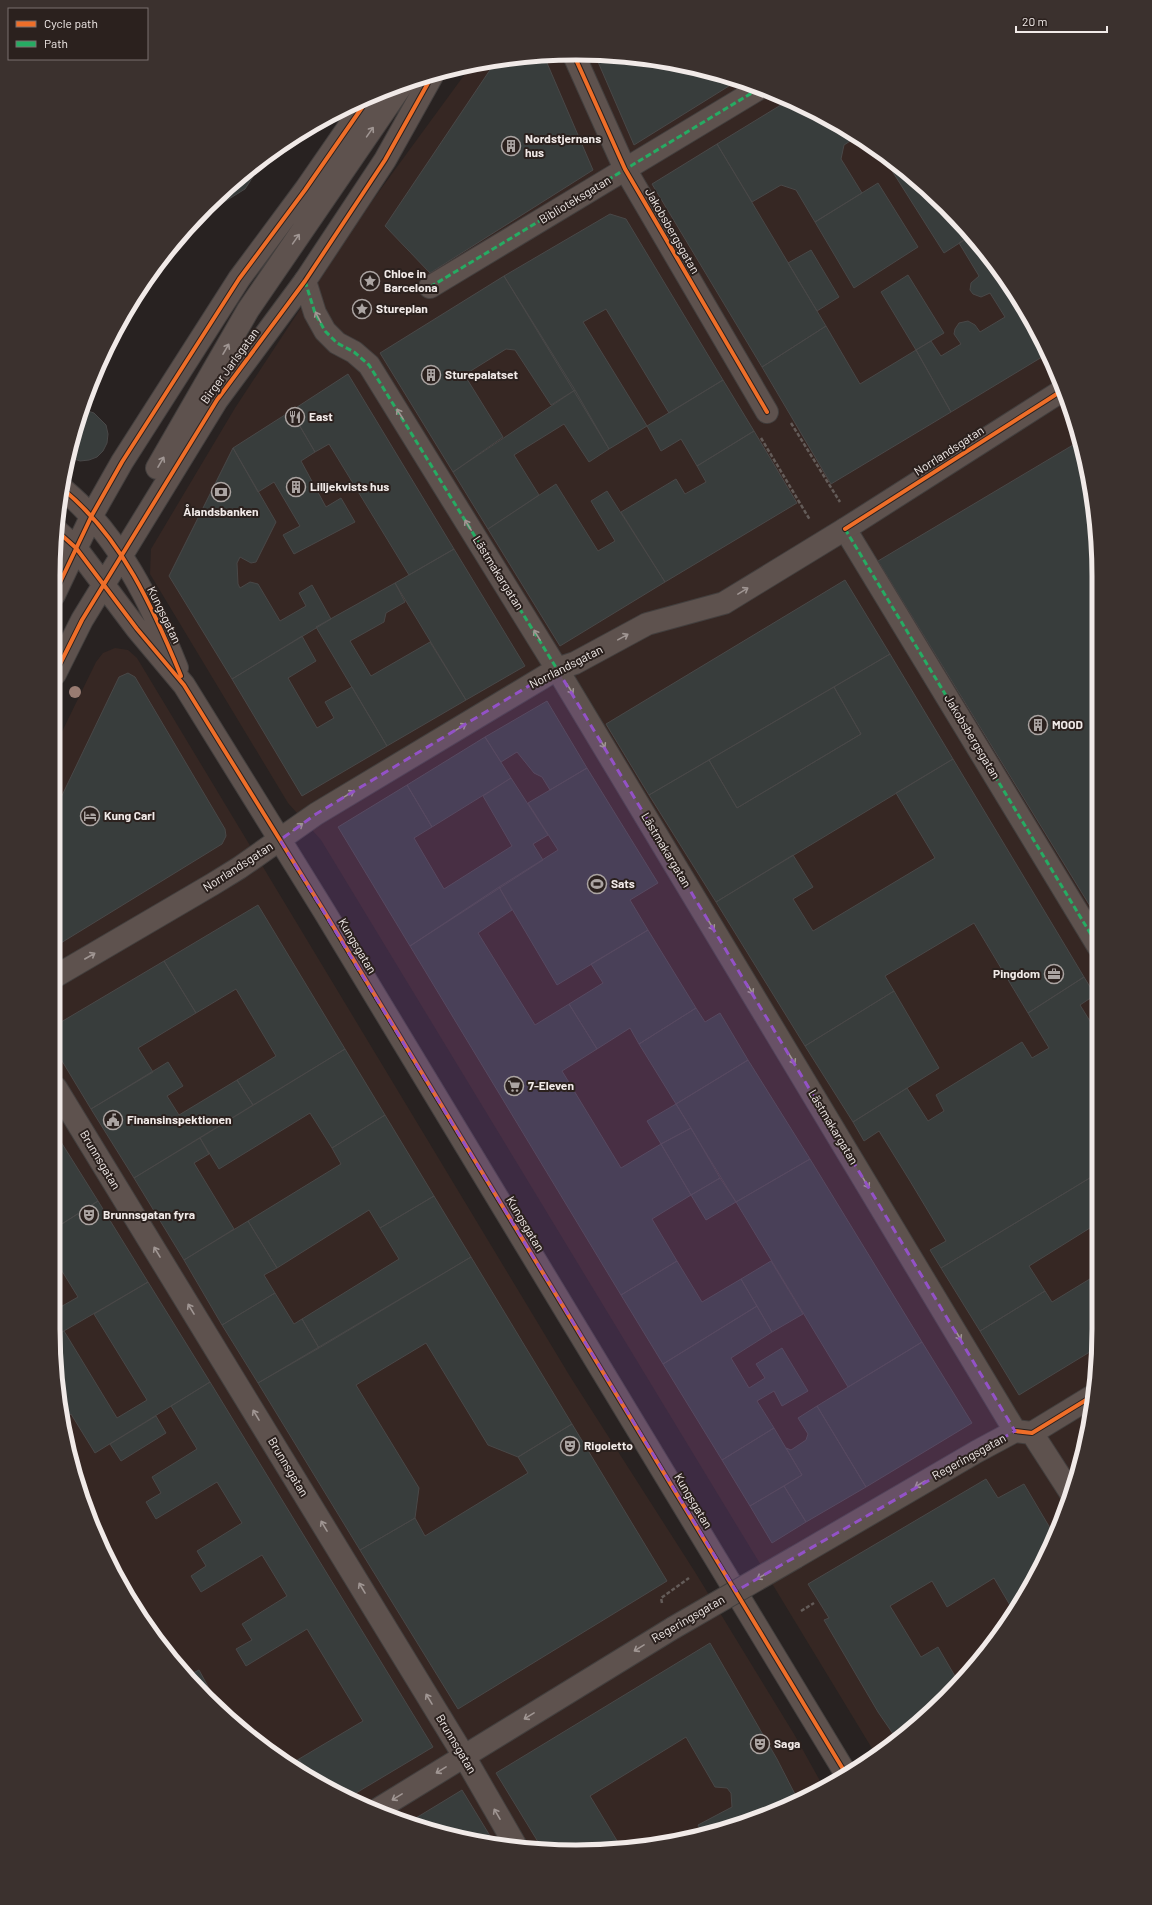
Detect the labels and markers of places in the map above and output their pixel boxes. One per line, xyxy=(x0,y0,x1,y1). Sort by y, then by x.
place label: Nordstjernans hus xyxy=(525,131,601,159)
building icon: Nordstjernans hus xyxy=(500,135,522,157)
place label: Chloe in Barcelona xyxy=(384,266,438,294)
place icon: Chloe in Barcelona xyxy=(359,270,381,292)
place icon: Stureplan xyxy=(351,298,373,320)
place label: Stureplan xyxy=(376,301,428,315)
building icon: Sturepalatset xyxy=(420,364,442,386)
place label: Sturepalatset xyxy=(445,367,519,381)
restaurant icon: East xyxy=(284,406,306,428)
place label: East xyxy=(309,409,333,423)
building icon: Lilljekvists hus xyxy=(285,476,307,498)
place label: Lilljekvists hus xyxy=(310,479,389,493)
bank icon: Ålandsbanken xyxy=(210,481,232,503)
place label: Ålandsbanken xyxy=(183,504,259,518)
building icon: MOOD xyxy=(1027,714,1049,736)
place label: MOOD xyxy=(1052,717,1083,731)
hotel icon: Kung Carl xyxy=(79,805,101,827)
place label: Kung Carl xyxy=(104,808,155,822)
sports icon: Sats xyxy=(586,873,608,895)
place label: Sats xyxy=(611,876,635,890)
office icon: Pingdom xyxy=(1043,963,1065,985)
place label: Pingdom xyxy=(993,966,1040,980)
supermarket icon: 7-Eleven xyxy=(503,1075,525,1097)
place label: 7-Eleven xyxy=(528,1078,574,1092)
public building icon: Finansinspektionen xyxy=(102,1109,124,1131)
place label: Finansinspektionen xyxy=(127,1112,232,1126)
theatre icon: Brunnsgatan fyra xyxy=(78,1204,100,1226)
place label: Brunnsgatan fyra xyxy=(103,1207,195,1221)
theatre icon: Rigoletto xyxy=(559,1435,581,1457)
place label: Rigoletto xyxy=(584,1438,633,1452)
theatre icon: Saga xyxy=(749,1733,771,1755)
place label: Saga xyxy=(774,1736,800,1750)

